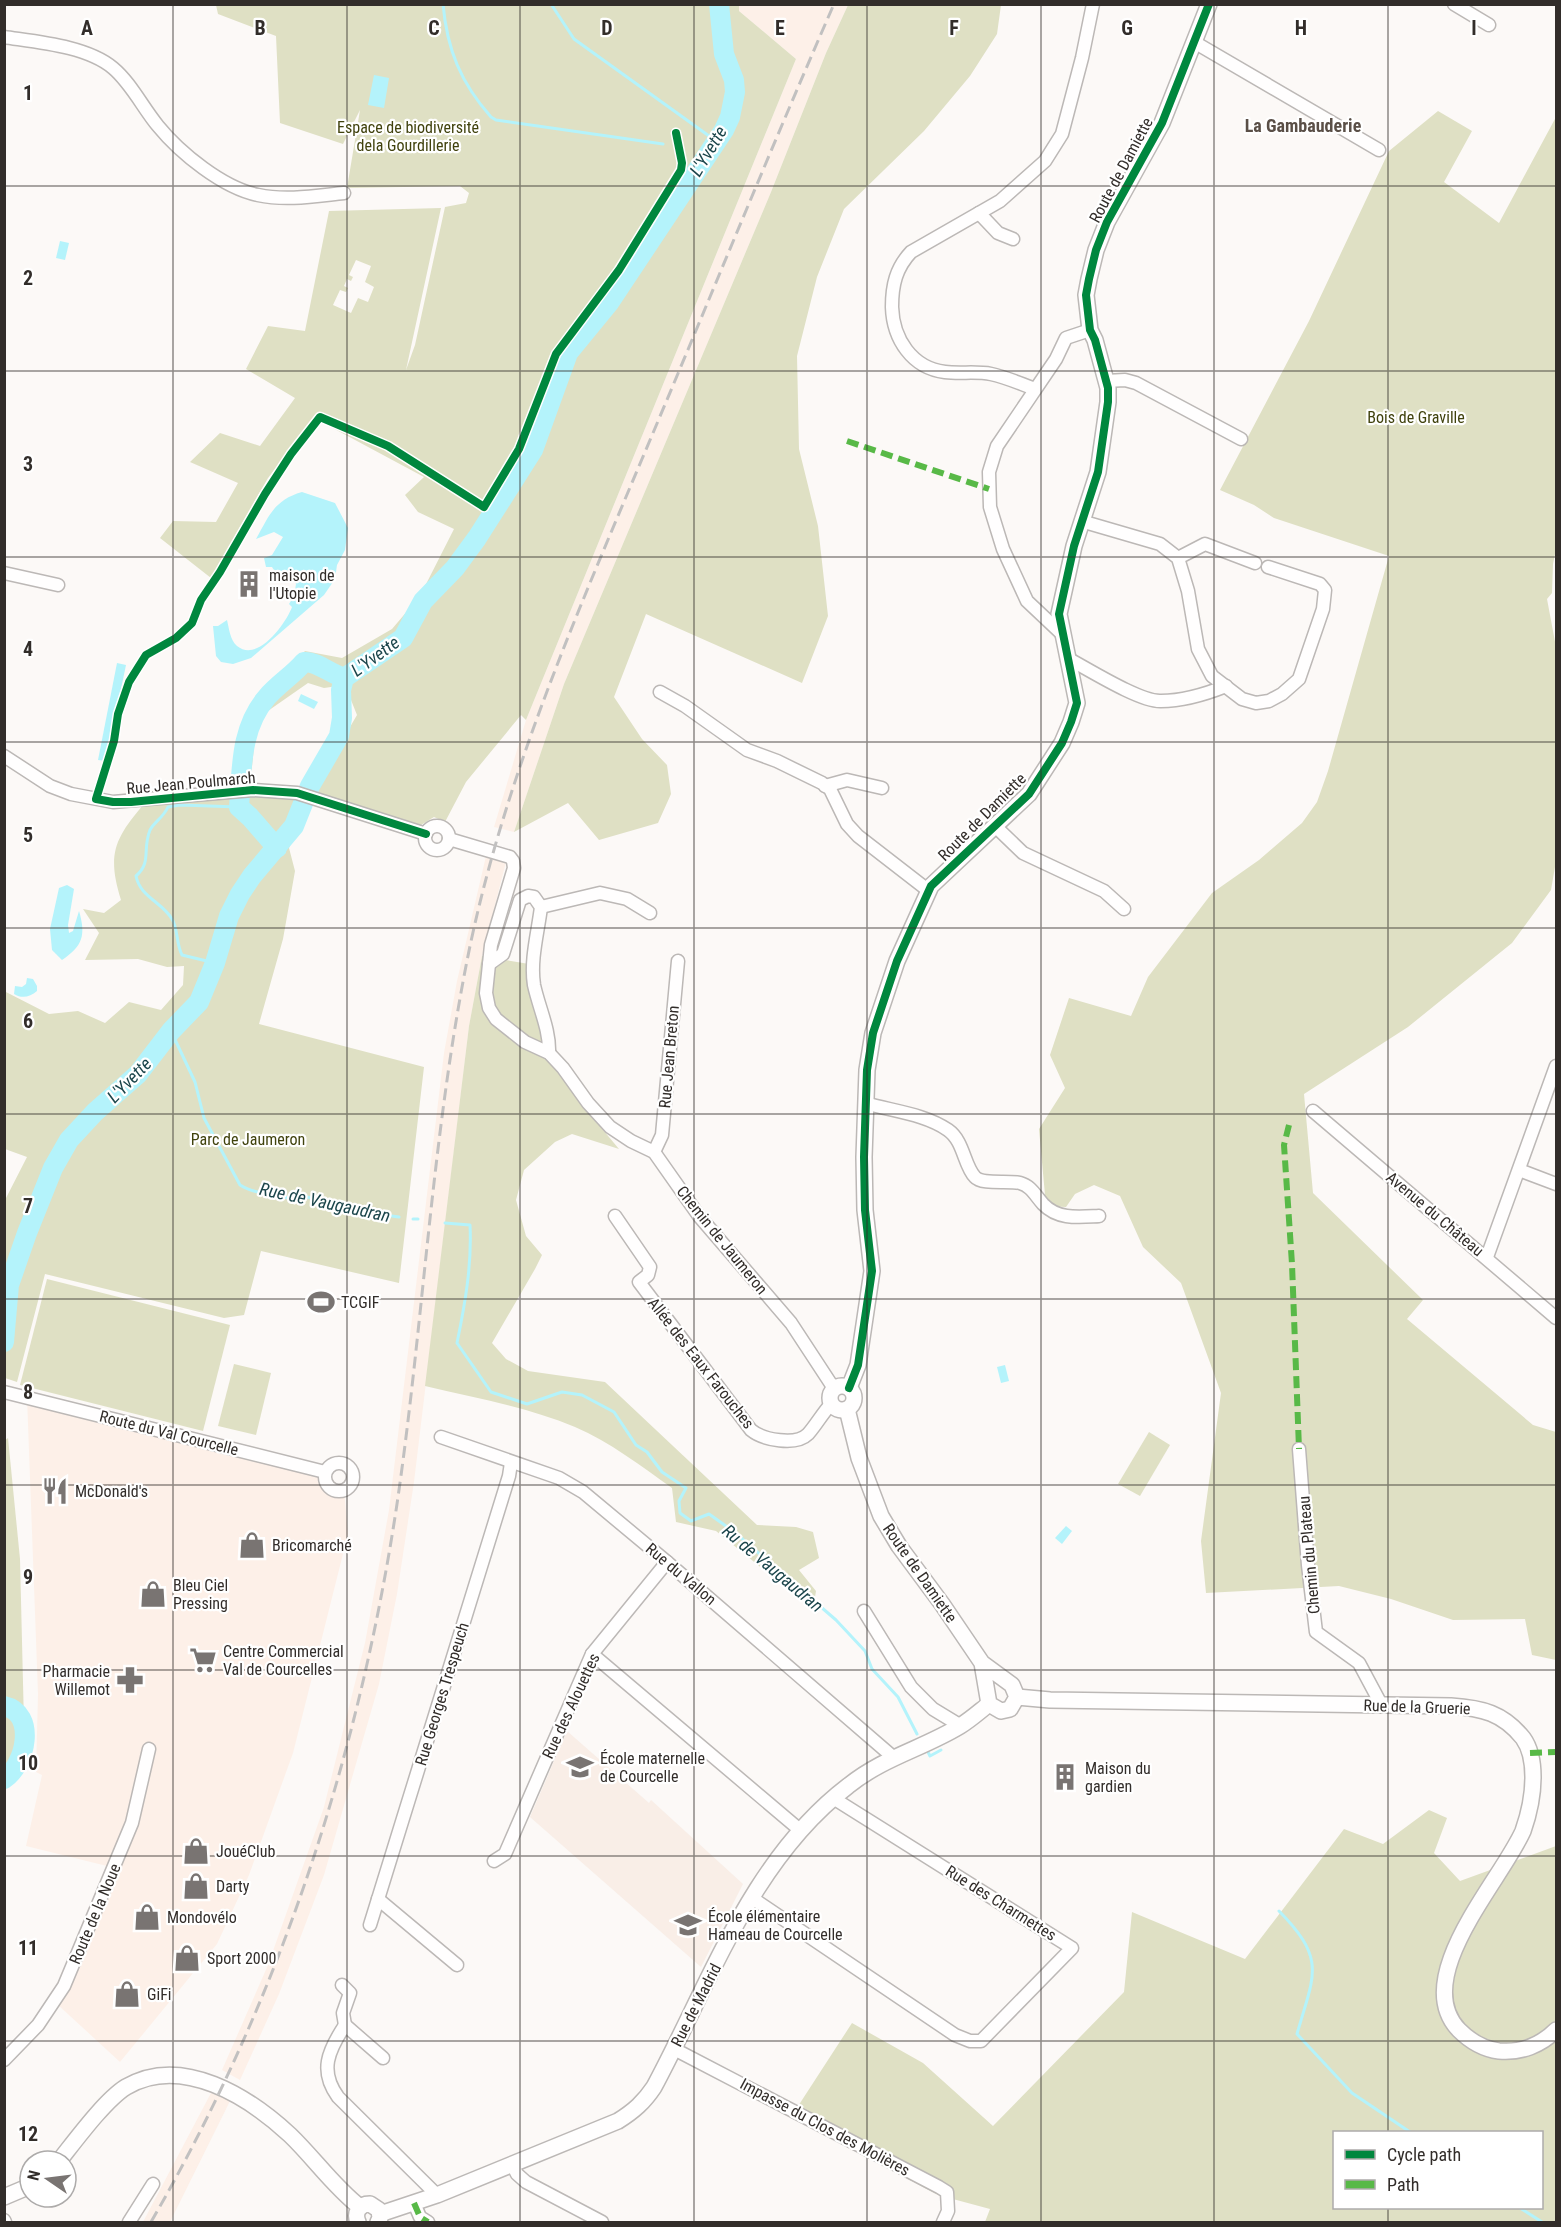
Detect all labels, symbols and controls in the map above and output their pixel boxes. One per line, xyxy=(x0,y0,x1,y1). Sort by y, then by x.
text: A xyxy=(81,16,93,40)
text: B xyxy=(254,16,266,40)
text: C xyxy=(428,16,440,40)
text: D xyxy=(601,16,613,40)
text: E xyxy=(775,16,785,40)
text: F xyxy=(949,16,959,40)
text: G xyxy=(1121,16,1133,40)
text: H xyxy=(1295,16,1307,40)
text: I xyxy=(1471,16,1477,40)
text: 1 xyxy=(23,81,33,105)
street label: Route de Damiette xyxy=(1085,114,1157,226)
district label: La Gambauderie xyxy=(1245,115,1362,136)
park label: Espace de biodiversité dela Gourdillerie xyxy=(337,118,479,155)
water label: L'Yvette xyxy=(685,122,731,180)
text: 2 xyxy=(23,266,33,290)
park label: Bois de Graville xyxy=(1367,408,1465,427)
text: 3 xyxy=(23,452,33,476)
place label: maison de l'Utopie xyxy=(269,566,335,603)
building icon: maison de l'Utopie xyxy=(234,569,264,599)
water label: L'Yvette xyxy=(347,632,403,680)
text: 4 xyxy=(23,637,33,661)
street label: Rue Jean Poulmarch xyxy=(126,768,256,798)
street label: Route de Damiette xyxy=(934,769,1030,865)
text: 5 xyxy=(23,823,33,847)
street label: Rue Jean Breton xyxy=(655,1005,683,1109)
text: 6 xyxy=(23,1009,33,1033)
water label: L'Yvette xyxy=(103,1053,155,1107)
park label: Parc de Jaumeron xyxy=(191,1130,305,1149)
street label: Avenue du Château xyxy=(1382,1168,1488,1260)
water label: Rue de Vaugaudran xyxy=(258,1178,392,1226)
street label: Chemin de Jaumeron xyxy=(673,1182,771,1298)
text: 7 xyxy=(23,1194,33,1218)
sports icon: TCGIF xyxy=(306,1287,336,1317)
place label: TCGIF xyxy=(341,1293,380,1312)
street label: Allée des Eaux Farouches xyxy=(644,1294,758,1432)
text: 8 xyxy=(23,1380,33,1404)
street label: Route du Val Courcelle xyxy=(98,1407,240,1459)
restaurant icon: McDonald's xyxy=(40,1476,70,1506)
place label: McDonald's xyxy=(75,1482,148,1501)
street label: Chemin du Plateau xyxy=(1294,1495,1324,1615)
water label: Ru de Vaugaudran xyxy=(718,1520,828,1616)
street label: Route de Damiette xyxy=(879,1520,961,1626)
shop icon: Bricomarché xyxy=(237,1530,267,1560)
place label: Bricomarché xyxy=(272,1536,352,1555)
street label: Rue du Vallon xyxy=(642,1539,720,1609)
text: 9 xyxy=(23,1565,33,1589)
place label: Bleu Ciel Pressing xyxy=(173,1576,228,1613)
shop icon: Bleu Ciel Pressing xyxy=(138,1579,168,1609)
street label: Rue Georges Trespeuch xyxy=(411,1620,473,1768)
place label: Centre Commercial Val de Courcelles xyxy=(223,1642,344,1679)
supermarket icon: Centre Commercial Val de Courcelles xyxy=(188,1645,218,1675)
street label: Rue des Alouettes xyxy=(538,1650,604,1762)
place label: Pharmacie Willemot xyxy=(43,1662,110,1699)
pharmacy icon: Pharmacie Willemot xyxy=(115,1665,145,1695)
street label: Rue de la Gruerie xyxy=(1363,1696,1471,1718)
place label: École maternelle de Courcelle xyxy=(600,1749,705,1786)
text: 10 xyxy=(18,1751,38,1775)
school or university icon: École maternelle de Courcelle xyxy=(565,1752,595,1782)
place label: Maison du gardien xyxy=(1085,1759,1151,1796)
building icon: Maison du gardien xyxy=(1050,1762,1080,1792)
shop icon: JouéClub xyxy=(181,1836,211,1866)
place label: JouéClub xyxy=(216,1842,275,1861)
street label: Route de la Noue xyxy=(65,1861,125,1967)
street label: Rue des Charmettes xyxy=(942,1861,1060,1945)
shop icon: Darty xyxy=(181,1871,211,1901)
place label: Darty xyxy=(216,1877,250,1896)
shop icon: Mondovélo xyxy=(132,1902,162,1932)
place label: École élémentaire Hameau de Courcelle xyxy=(708,1907,843,1944)
place label: Mondovélo xyxy=(167,1908,237,1927)
school or university icon: École élémentaire Hameau de Courcelle xyxy=(673,1910,703,1940)
text: 11 xyxy=(18,1936,38,1960)
shop icon: Sport 2000 xyxy=(172,1943,202,1973)
place label: Sport 2000 xyxy=(207,1949,276,1968)
street label: Rue de Madrid xyxy=(667,1960,725,2050)
shop icon: GiFi xyxy=(112,1979,142,2009)
place label: GiFi xyxy=(147,1985,172,2004)
street label: Impasse du Clos des Molières xyxy=(737,2074,913,2180)
text: 12 xyxy=(18,2122,38,2146)
legend xyxy=(1333,2131,1543,2209)
text: Cycle path xyxy=(1387,2144,1461,2165)
north arrow xyxy=(18,2149,78,2209)
text: N xyxy=(24,2168,44,2183)
text: Path xyxy=(1387,2174,1420,2195)

